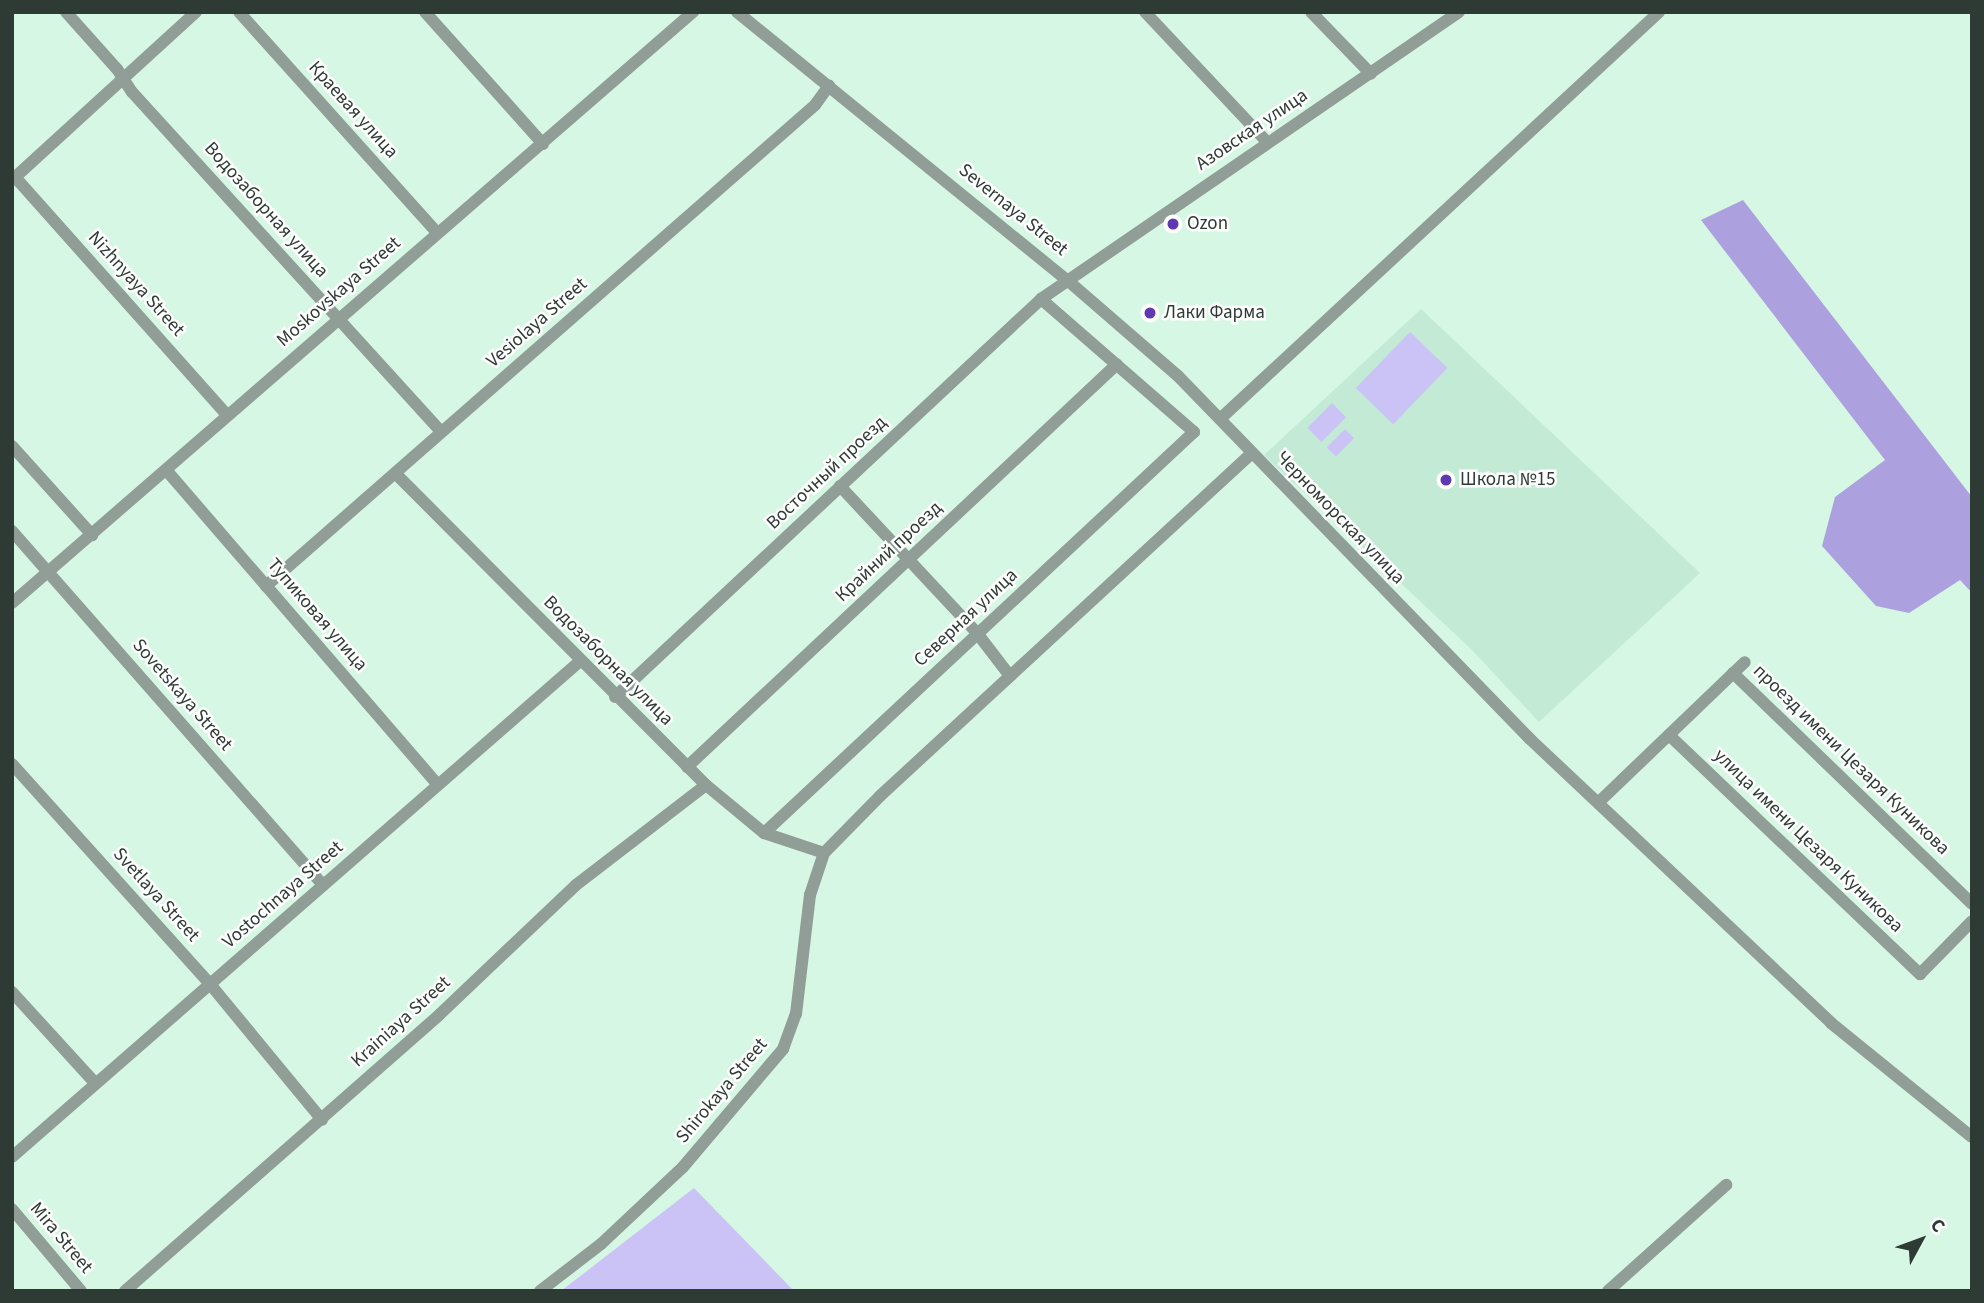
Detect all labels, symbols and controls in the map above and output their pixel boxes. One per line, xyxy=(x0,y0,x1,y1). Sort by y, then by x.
street label: Краевая улица xyxy=(303,57,403,163)
street label: Азовская улица xyxy=(1192,84,1312,176)
street label: Водозаборная улица xyxy=(199,137,333,283)
street label: Severnaya Street xyxy=(954,159,1072,261)
place label: Ozon xyxy=(1187,213,1228,235)
marker: Ozon xyxy=(1165,216,1181,232)
street label: Nizhnyaya Street xyxy=(83,227,189,341)
street label: Moskovskaya Street xyxy=(272,232,406,352)
street label: Vesiolaya Street xyxy=(482,273,592,373)
place label: Лаки Фарма xyxy=(1164,302,1265,324)
marker: Лаки Фарма xyxy=(1142,305,1158,321)
street label: Восточный проезд xyxy=(762,411,892,535)
street label: Черноморская улица xyxy=(1271,447,1409,589)
place label: Школа №15 xyxy=(1460,469,1555,491)
marker: Школа №15 xyxy=(1438,472,1454,488)
street label: Крайний проезд xyxy=(831,497,947,607)
street label: Тупиковая улица xyxy=(262,554,372,676)
street label: Северная улица xyxy=(909,564,1023,672)
street label: Водозаборная улица xyxy=(538,591,678,731)
street label: Sovetskaya Street xyxy=(127,634,237,756)
street label: проезд имени Цезаря Куникова xyxy=(1748,660,1954,860)
street label: улица имени Цезаря Куникова xyxy=(1709,744,1907,938)
street label: Vostochnaya Street xyxy=(218,836,348,954)
street label: Svetlaya Street xyxy=(108,843,204,947)
street label: Krainiaya Street xyxy=(347,972,455,1072)
street label: Shirokaya Street xyxy=(671,1034,773,1148)
street label: Mira Street xyxy=(25,1198,97,1278)
north arrow xyxy=(1886,1205,1956,1275)
text: С xyxy=(1923,1213,1951,1239)

